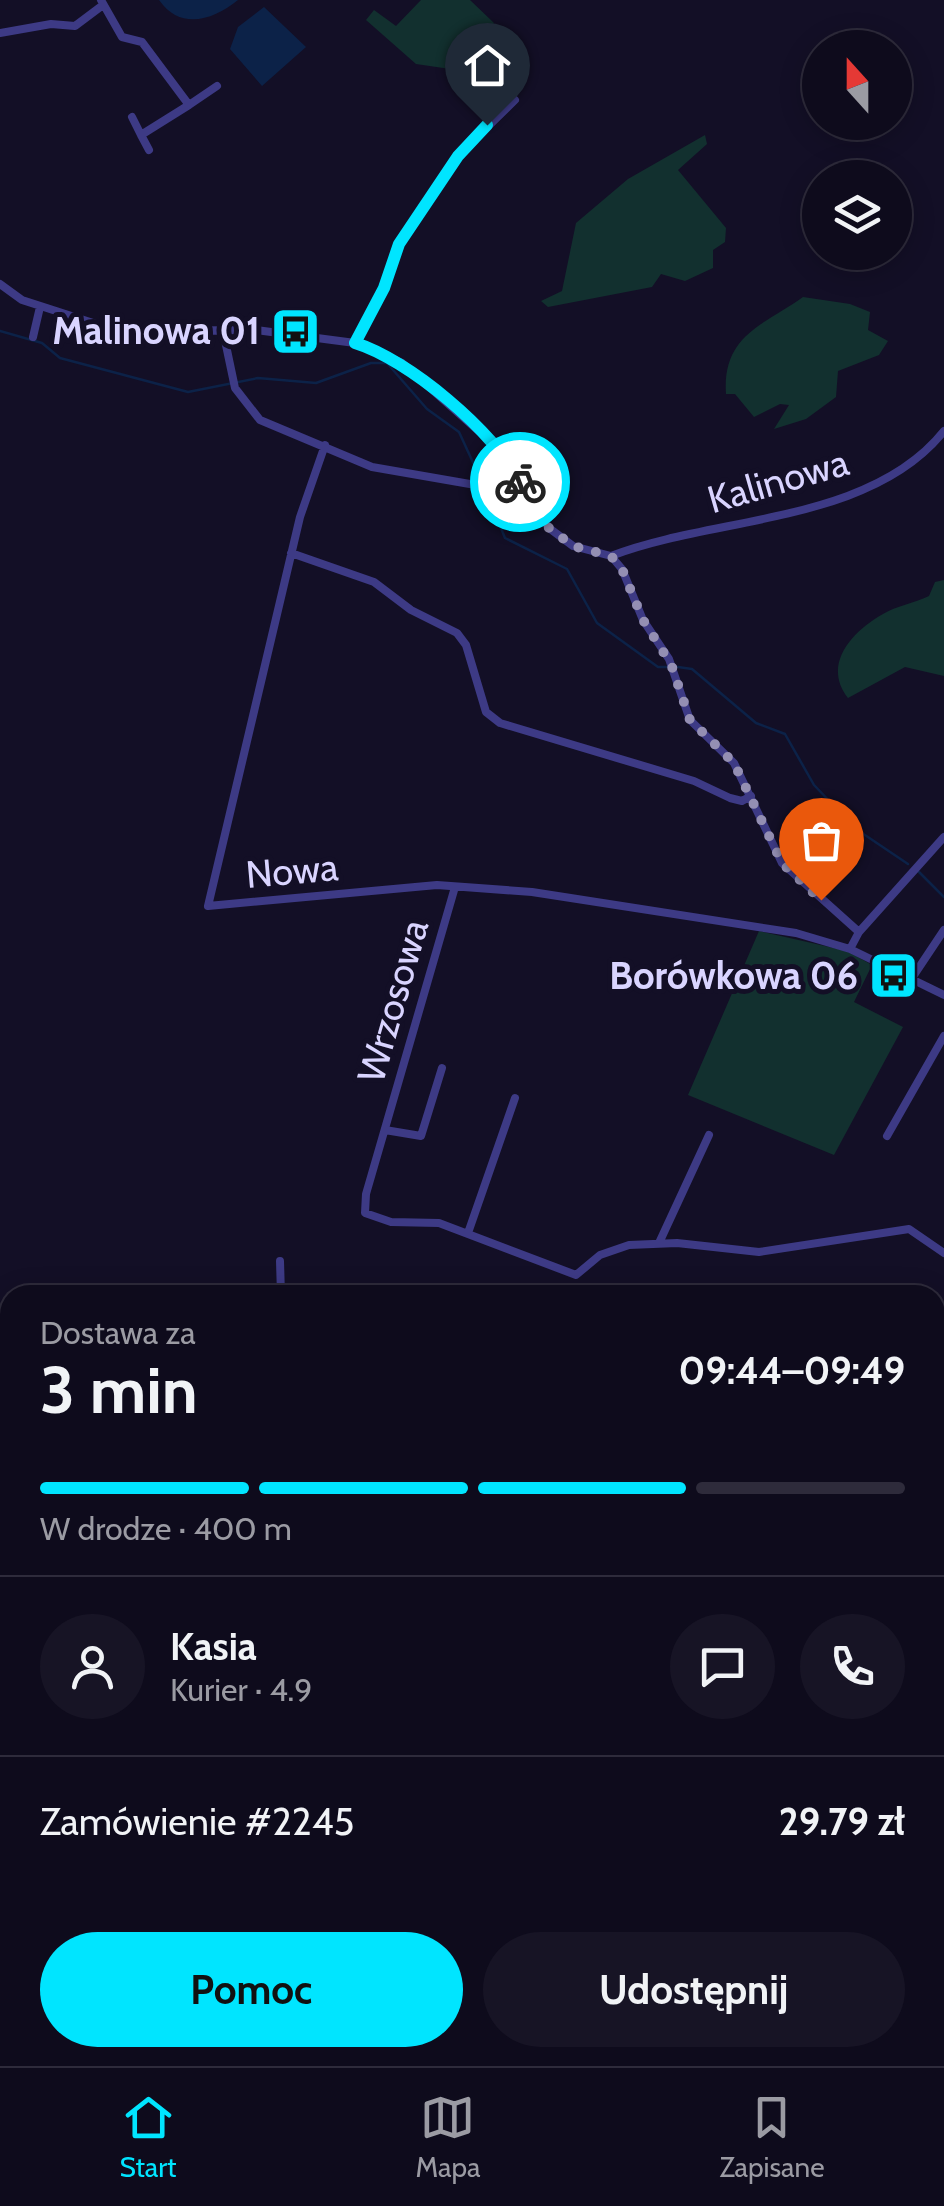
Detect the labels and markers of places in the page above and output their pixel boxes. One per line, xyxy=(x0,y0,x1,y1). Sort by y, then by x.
pin xyxy=(445,23,530,126)
bus stop icon: Malinowa 01 xyxy=(269,305,321,357)
place label: Malinowa 01 xyxy=(52,307,260,354)
pin xyxy=(779,798,864,901)
bus stop icon: Borówkowa 06 xyxy=(867,950,919,1002)
place label: Borówkowa 06 xyxy=(609,952,858,999)

